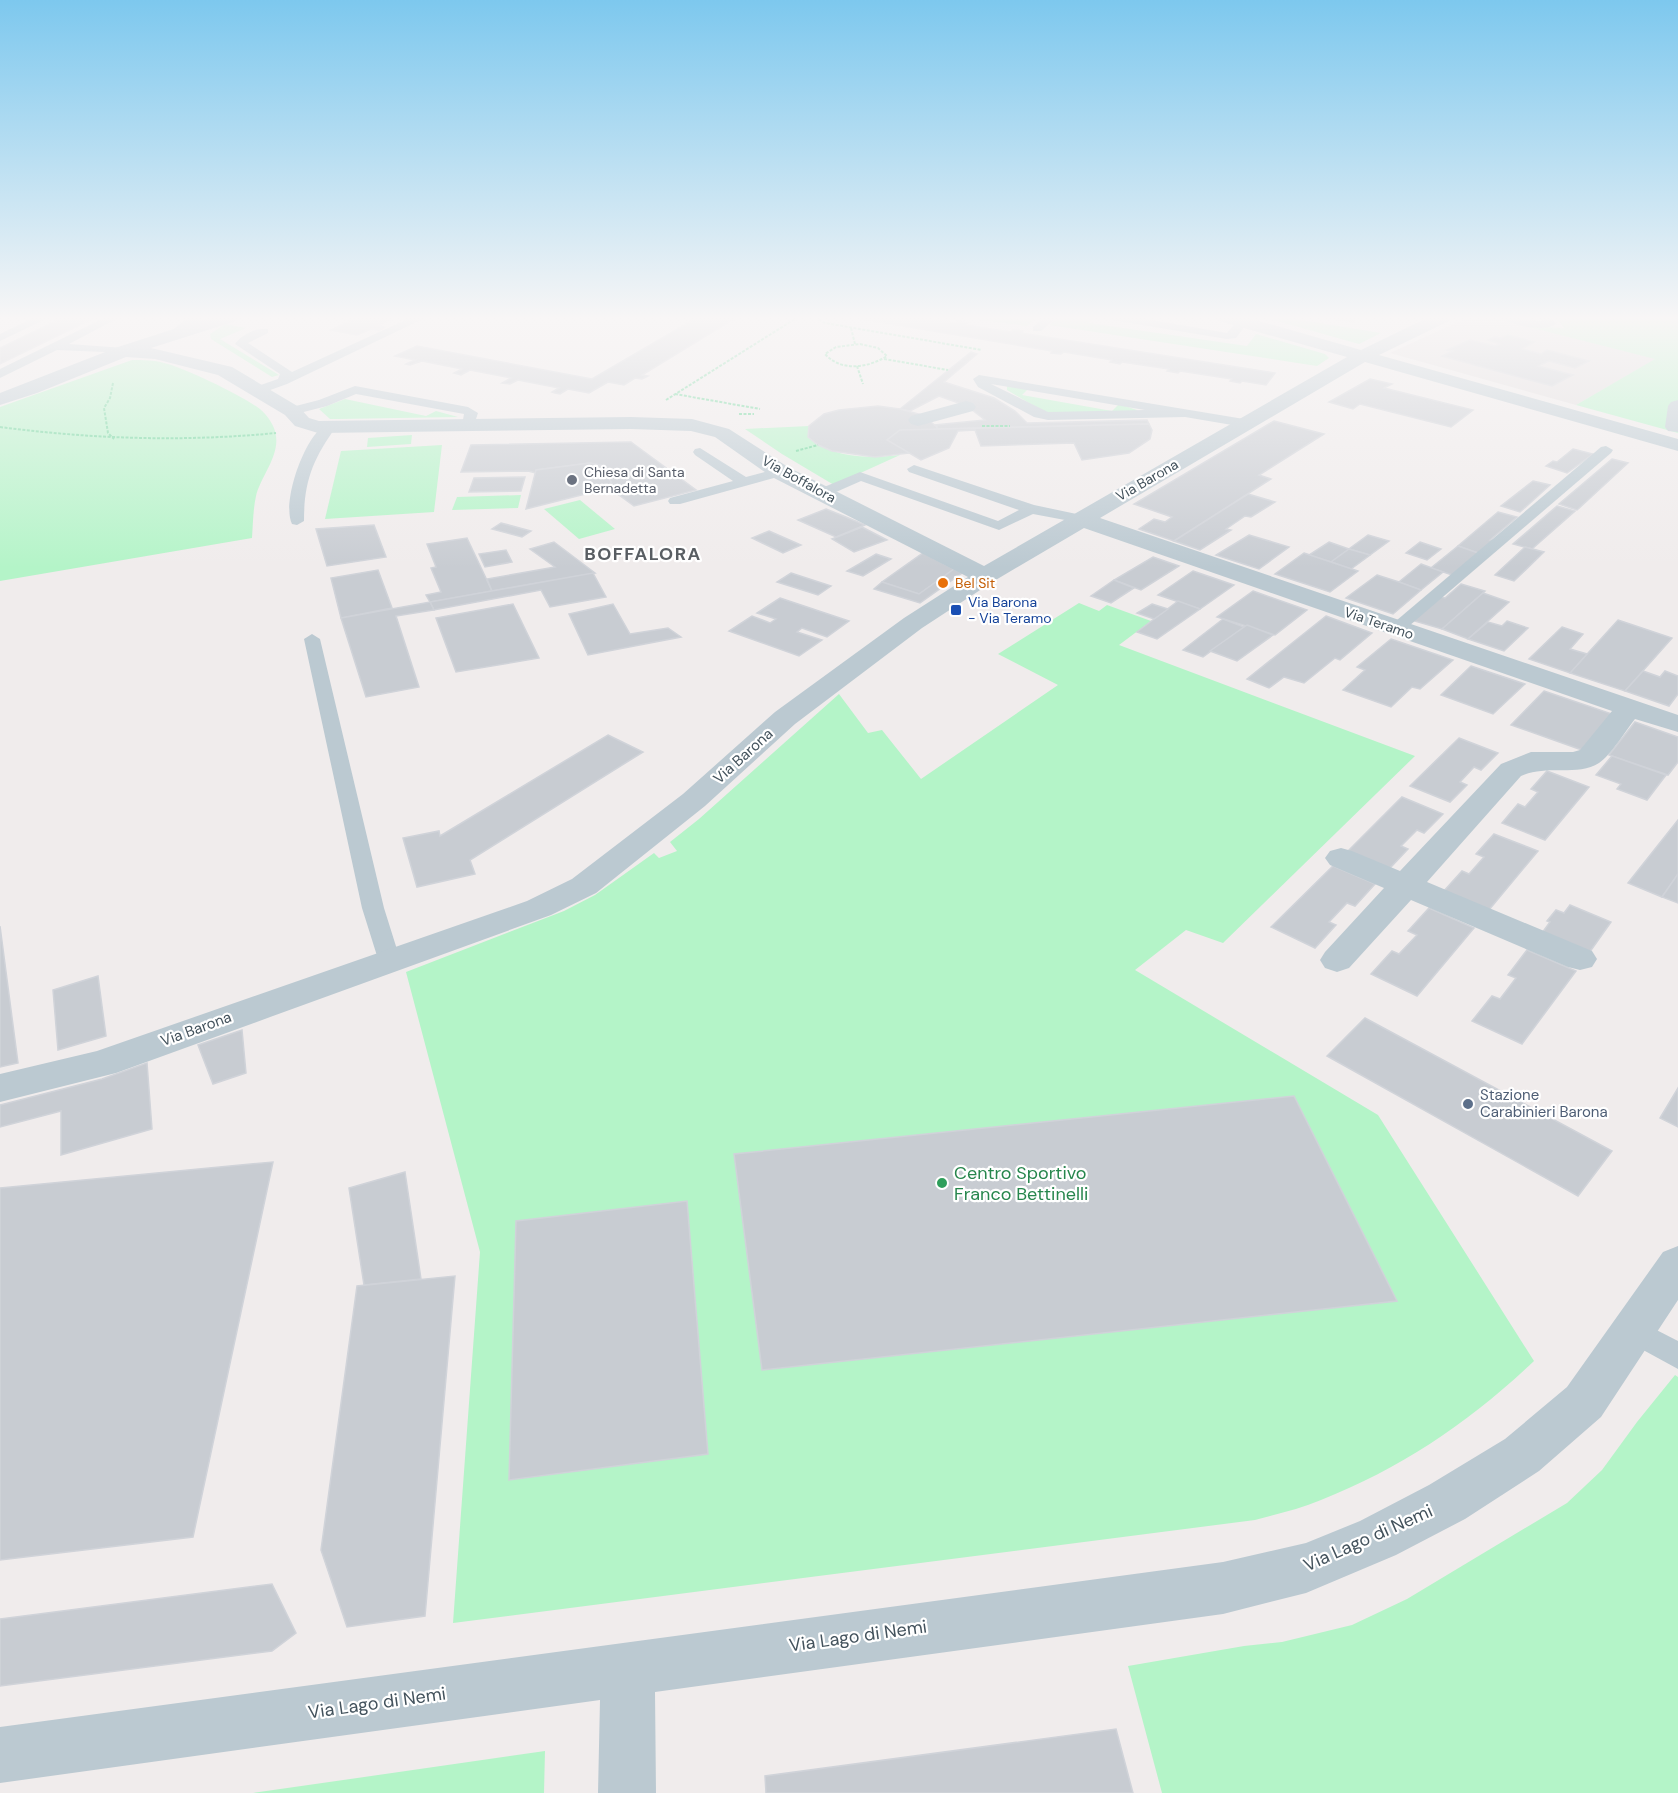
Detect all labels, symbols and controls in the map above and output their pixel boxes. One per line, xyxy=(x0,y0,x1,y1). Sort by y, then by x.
street label: Via Boffalora xyxy=(759,451,839,507)
street label: Via Barona xyxy=(1113,455,1181,505)
place label: Chiesa di Santa Bernadetta xyxy=(584,463,685,497)
marker: Chiesa di Santa Bernadetta xyxy=(565,473,579,487)
district label: BOFFALORA xyxy=(584,542,702,566)
place label: Bel Sit xyxy=(955,574,995,592)
marker: Bel Sit xyxy=(936,576,950,590)
place label: Via Barona - Via Teramo xyxy=(968,593,1051,627)
marker: Via Barona - Via Teramo xyxy=(949,603,963,617)
street label: Via Teramo xyxy=(1342,603,1416,643)
street label: Via Barona xyxy=(709,724,777,788)
street label: Via Barona xyxy=(158,1007,234,1051)
place label: Stazione Carabinieri Barona xyxy=(1480,1085,1608,1122)
marker: Stazione Carabinieri Barona xyxy=(1461,1097,1475,1111)
place label: Centro Sportivo Franco Bettinelli xyxy=(954,1161,1088,1206)
marker: Centro Sportivo Franco Bettinelli xyxy=(935,1176,949,1190)
street label: Via Lago di Nemi xyxy=(1300,1499,1436,1577)
street label: Via Lago di Nemi xyxy=(788,1614,928,1658)
street label: Via Lago di Nemi xyxy=(307,1681,447,1725)

